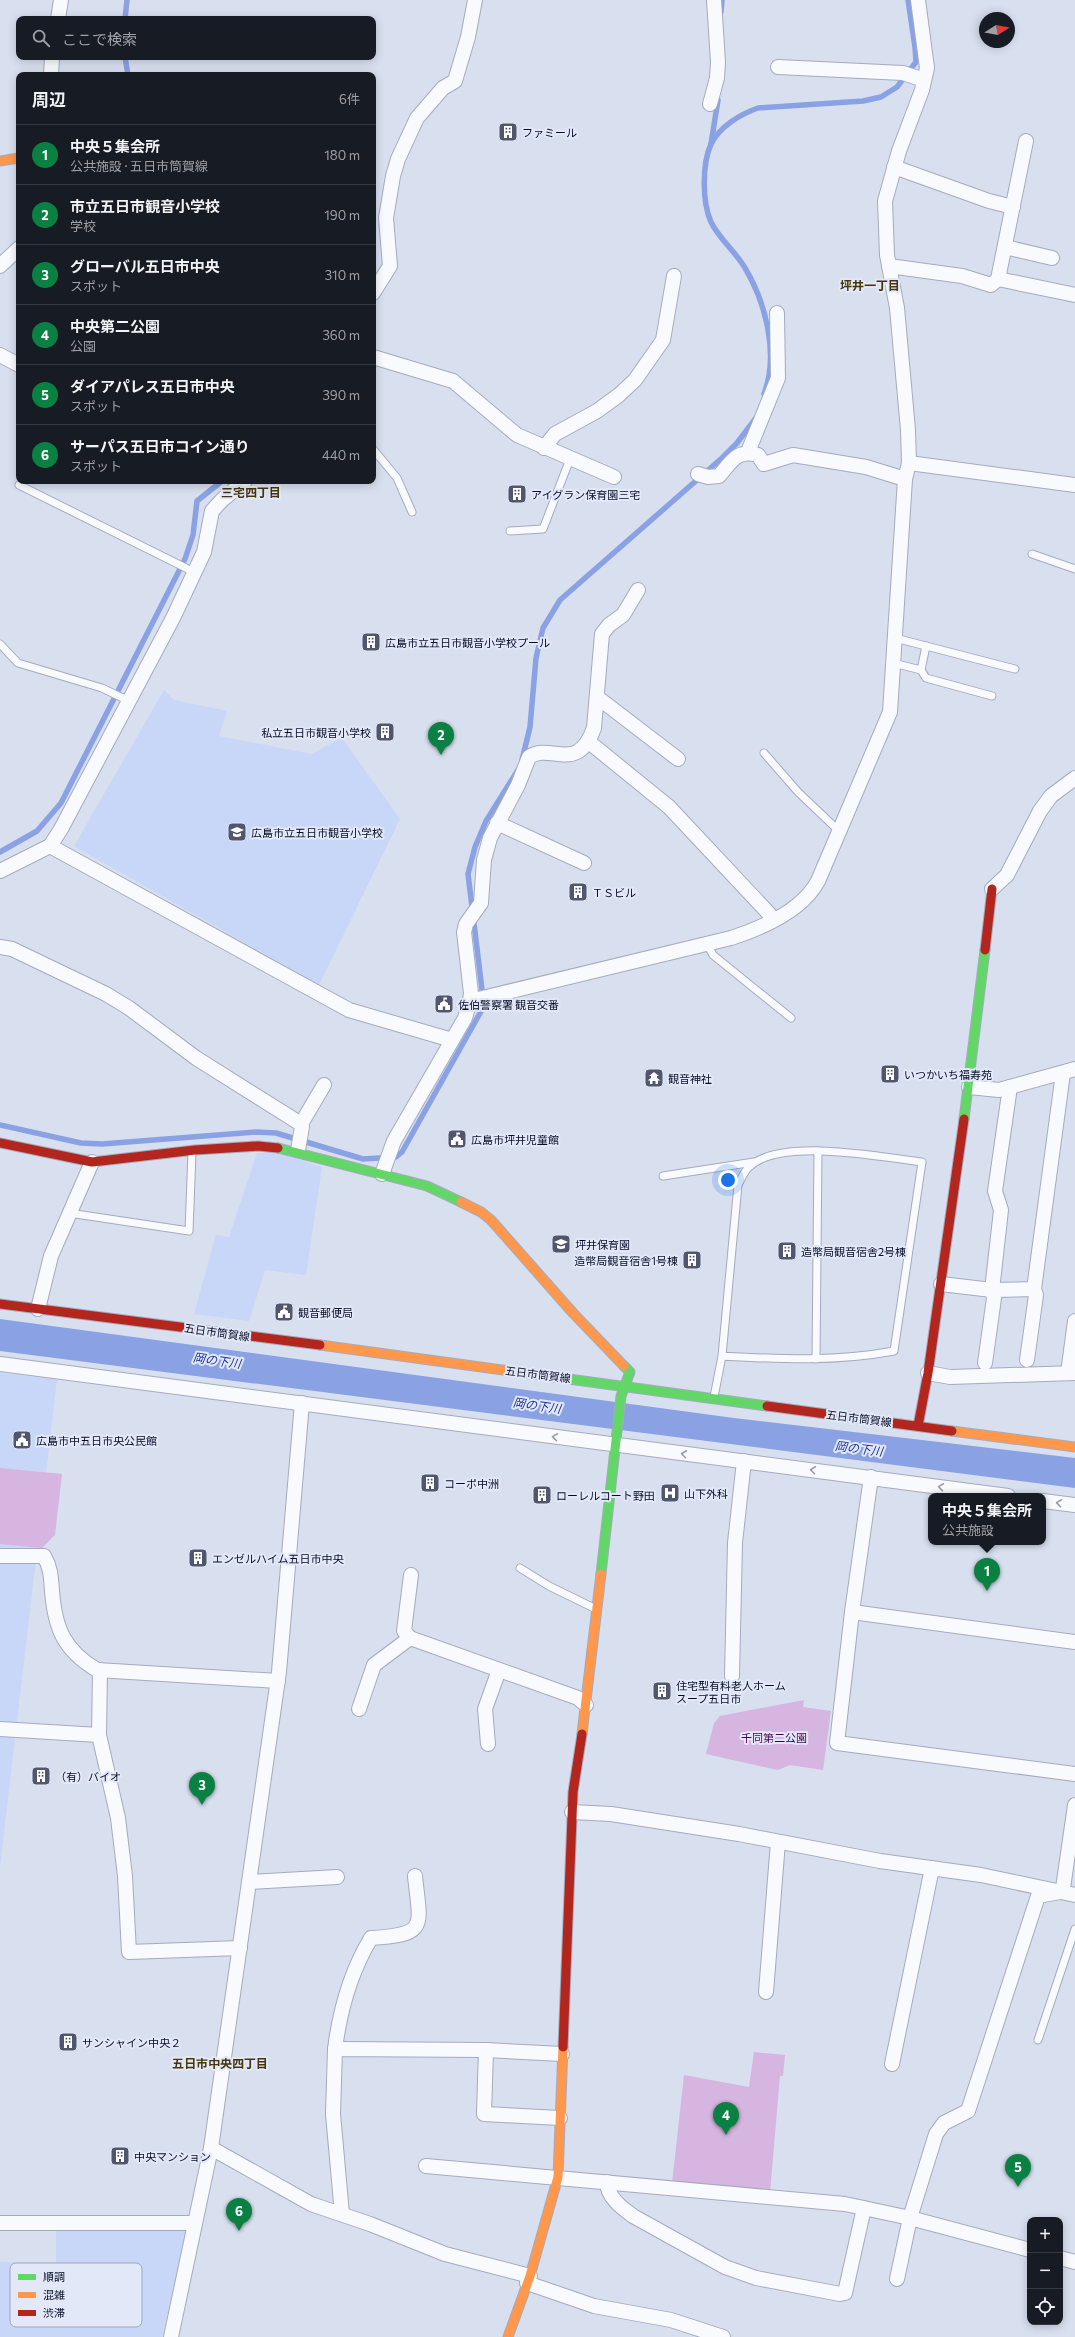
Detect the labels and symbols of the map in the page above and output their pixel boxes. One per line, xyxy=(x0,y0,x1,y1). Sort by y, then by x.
north arrow xyxy=(979,12,1015,48)
building icon: ファミール xyxy=(497,121,519,143)
place label: ファミール xyxy=(522,126,577,139)
district label: 坪井一丁目 xyxy=(840,278,900,292)
building icon: アイグラン保育園三宅 xyxy=(506,483,528,505)
district label: 三宅四丁目 xyxy=(221,485,281,499)
place label: アイグラン保育園三宅 xyxy=(531,488,640,501)
building icon: 広島市立五日市観音小学校プール xyxy=(360,631,382,653)
place label: 広島市立五日市観音小学校プール xyxy=(385,636,550,649)
building icon: 私立五日市観音小学校 xyxy=(374,721,396,743)
pin: 2 xyxy=(428,722,454,755)
place label: 私立五日市観音小学校 xyxy=(261,726,371,739)
school or university icon: 広島市立五日市観音小学校 xyxy=(226,821,248,843)
place label: 広島市立五日市観音小学校 xyxy=(251,826,383,839)
building icon: ＴＳビル xyxy=(567,881,589,903)
place label: ＴＳビル xyxy=(592,886,636,899)
public building icon: 佐伯警察署 観音交番 xyxy=(433,993,455,1015)
place label: 佐伯警察署 観音交番 xyxy=(458,998,559,1011)
building icon: いつかいち福寿苑 xyxy=(879,1063,901,1085)
temple icon: 観音神社 xyxy=(643,1067,665,1089)
place label: いつかいち福寿苑 xyxy=(904,1068,992,1081)
place label: 観音神社 xyxy=(668,1072,712,1085)
public building icon: 広島市坪井児童館 xyxy=(446,1128,468,1150)
place label: 広島市坪井児童館 xyxy=(471,1133,559,1146)
your location xyxy=(718,1170,738,1190)
school or university icon: 坪井保育園 xyxy=(550,1233,572,1255)
place label: 坪井保育園 xyxy=(575,1238,630,1251)
building icon: 造幣局観音宿舎2号棟 xyxy=(776,1240,798,1262)
place label: 造幣局観音宿舎2号棟 xyxy=(801,1245,906,1258)
building icon: 造幣局観音宿舎1号棟 xyxy=(681,1249,703,1271)
place label: 造幣局観音宿舎1号棟 xyxy=(574,1254,678,1267)
public building icon: 観音郵便局 xyxy=(273,1301,295,1323)
place label: 観音郵便局 xyxy=(298,1306,353,1319)
street label: 五日市筒賀線 xyxy=(183,1321,251,1343)
water label: 岡の下川 xyxy=(192,1350,244,1371)
street label: 五日市筒賀線 xyxy=(504,1364,572,1384)
water label: 岡の下川 xyxy=(512,1395,564,1416)
street label: 五日市筒賀線 xyxy=(825,1408,893,1428)
public building icon: 広島市中五日市央公民館 xyxy=(11,1429,33,1451)
one-way arrow xyxy=(552,1433,558,1442)
place label: 広島市中五日市央公民館 xyxy=(36,1434,157,1447)
water label: 岡の下川 xyxy=(834,1438,886,1458)
one-way arrow xyxy=(680,1449,687,1458)
one-way arrow xyxy=(809,1465,816,1474)
building icon: コーポ中洲 xyxy=(419,1472,441,1494)
place label: コーポ中洲 xyxy=(444,1477,499,1490)
hospital icon: 山下外科 xyxy=(659,1482,681,1504)
one-way arrow xyxy=(938,1483,944,1492)
building icon: ローレルコート野田 xyxy=(531,1484,553,1506)
place label: 山下外科 xyxy=(684,1487,728,1500)
place label: ローレルコート野田 xyxy=(556,1489,655,1502)
one-way arrow xyxy=(1056,1499,1062,1508)
building icon: エンゼルハイム五日市中央 xyxy=(187,1547,209,1569)
place label: エンゼルハイム五日市中央 xyxy=(212,1552,345,1565)
pin: 1 xyxy=(974,1558,1000,1591)
place label: 住宅型有料老人ホーム スープ五日市 xyxy=(676,1679,786,1705)
building icon: 住宅型有料老人ホーム スープ五日市 xyxy=(651,1680,673,1702)
park label: 千同第二公園 xyxy=(741,1731,807,1744)
building icon: （有）バイオ xyxy=(30,1765,52,1787)
place label: （有）バイオ xyxy=(55,1770,121,1783)
pin: 3 xyxy=(189,1772,215,1805)
building icon: サンシャイン中央２ xyxy=(57,2031,79,2053)
place label: サンシャイン中央２ xyxy=(82,2036,181,2049)
district label: 五日市中央四丁目 xyxy=(172,2056,268,2070)
pin: 4 xyxy=(713,2102,739,2135)
building icon: 中央マンション xyxy=(109,2145,131,2167)
place label: 中央マンション xyxy=(134,2150,211,2163)
pin: 5 xyxy=(1005,2154,1031,2187)
pin: 6 xyxy=(226,2198,252,2231)
legend xyxy=(10,2263,142,2327)
text: 順調 xyxy=(43,2270,65,2283)
text: 混雑 xyxy=(43,2288,65,2301)
text: 渋滞 xyxy=(43,2306,65,2319)

